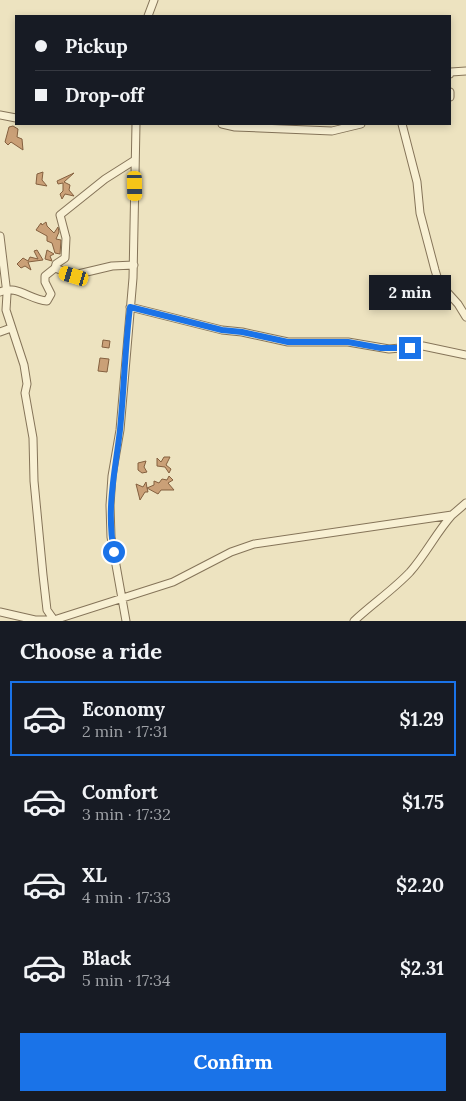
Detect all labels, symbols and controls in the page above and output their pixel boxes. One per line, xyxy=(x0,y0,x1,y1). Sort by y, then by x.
text: Pickup xyxy=(65,34,128,58)
text: Drop-off xyxy=(65,83,144,107)
car xyxy=(127,171,142,201)
car xyxy=(57,264,90,288)
callout: 2 min xyxy=(369,276,451,310)
text: 2 min xyxy=(389,282,431,302)
route end xyxy=(399,337,421,359)
route start xyxy=(103,541,125,563)
text: Choose a ride xyxy=(20,637,162,665)
icon: car xyxy=(22,696,67,741)
text: Economy xyxy=(82,697,165,721)
text: $1.29 xyxy=(400,707,444,731)
text: 2 min · 17:31 xyxy=(82,721,168,741)
icon: car xyxy=(22,779,67,824)
text: Comfort xyxy=(82,780,158,804)
text: $1.75 xyxy=(402,790,444,814)
text: 3 min · 17:32 xyxy=(82,804,171,824)
icon: car xyxy=(22,862,67,907)
text: XL xyxy=(82,863,107,887)
text: $2.20 xyxy=(396,873,444,897)
text: 4 min · 17:33 xyxy=(82,887,171,907)
icon: car xyxy=(22,945,67,990)
text: Black xyxy=(82,946,131,970)
text: $2.31 xyxy=(400,956,444,980)
text: 5 min · 17:34 xyxy=(82,970,171,990)
button: Confirm xyxy=(20,1033,446,1091)

